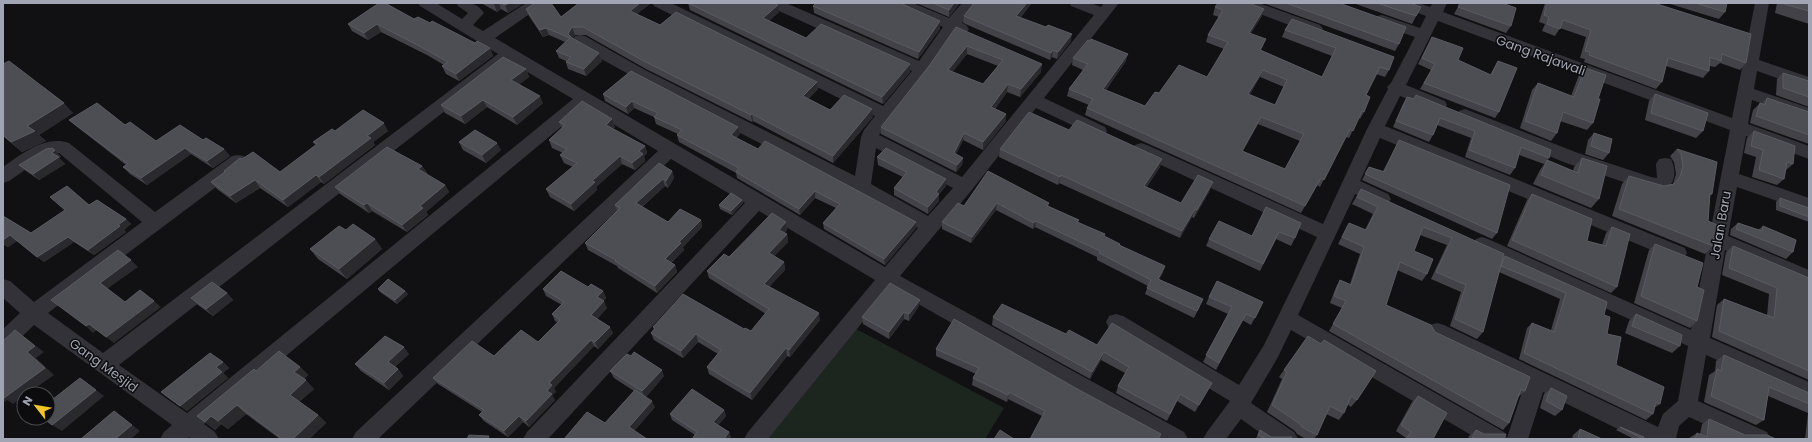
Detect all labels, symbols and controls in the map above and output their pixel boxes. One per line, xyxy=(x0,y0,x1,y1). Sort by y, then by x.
street label: Gang Rajawali xyxy=(1493,30,1588,80)
street label: Jalan Baru xyxy=(1705,189,1736,261)
street label: Gang Mesjid xyxy=(65,334,142,397)
north arrow xyxy=(16,386,56,426)
text: N xyxy=(18,393,36,409)

